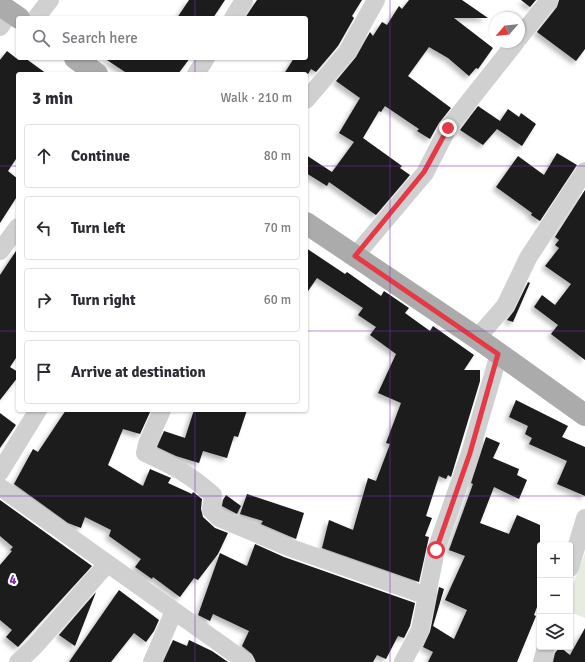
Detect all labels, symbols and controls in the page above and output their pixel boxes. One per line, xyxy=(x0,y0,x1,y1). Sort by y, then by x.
north arrow xyxy=(489,12,525,48)
search box xyxy=(16,16,308,60)
icon: search xyxy=(30,27,52,49)
text: Search here xyxy=(62,29,138,47)
text: 3 min xyxy=(32,88,73,109)
text: Walk · 210 m xyxy=(221,90,292,106)
route end xyxy=(439,119,457,137)
icon: ahead xyxy=(33,145,55,167)
text: Continue xyxy=(71,147,130,165)
text: 80 m xyxy=(264,148,291,164)
icon: left xyxy=(33,217,55,239)
text: Turn left xyxy=(71,219,125,237)
text: 70 m xyxy=(264,220,291,236)
icon: right xyxy=(33,289,55,311)
text: Turn right xyxy=(71,291,136,309)
text: 60 m xyxy=(264,292,291,308)
icon: arrive xyxy=(33,361,55,383)
text: Arrive at destination xyxy=(71,363,206,381)
route start xyxy=(427,541,445,559)
map controls xyxy=(537,542,573,650)
button: + xyxy=(537,542,573,578)
text: 4 xyxy=(9,572,17,588)
button: − xyxy=(537,578,573,614)
button: layers xyxy=(537,614,573,650)

